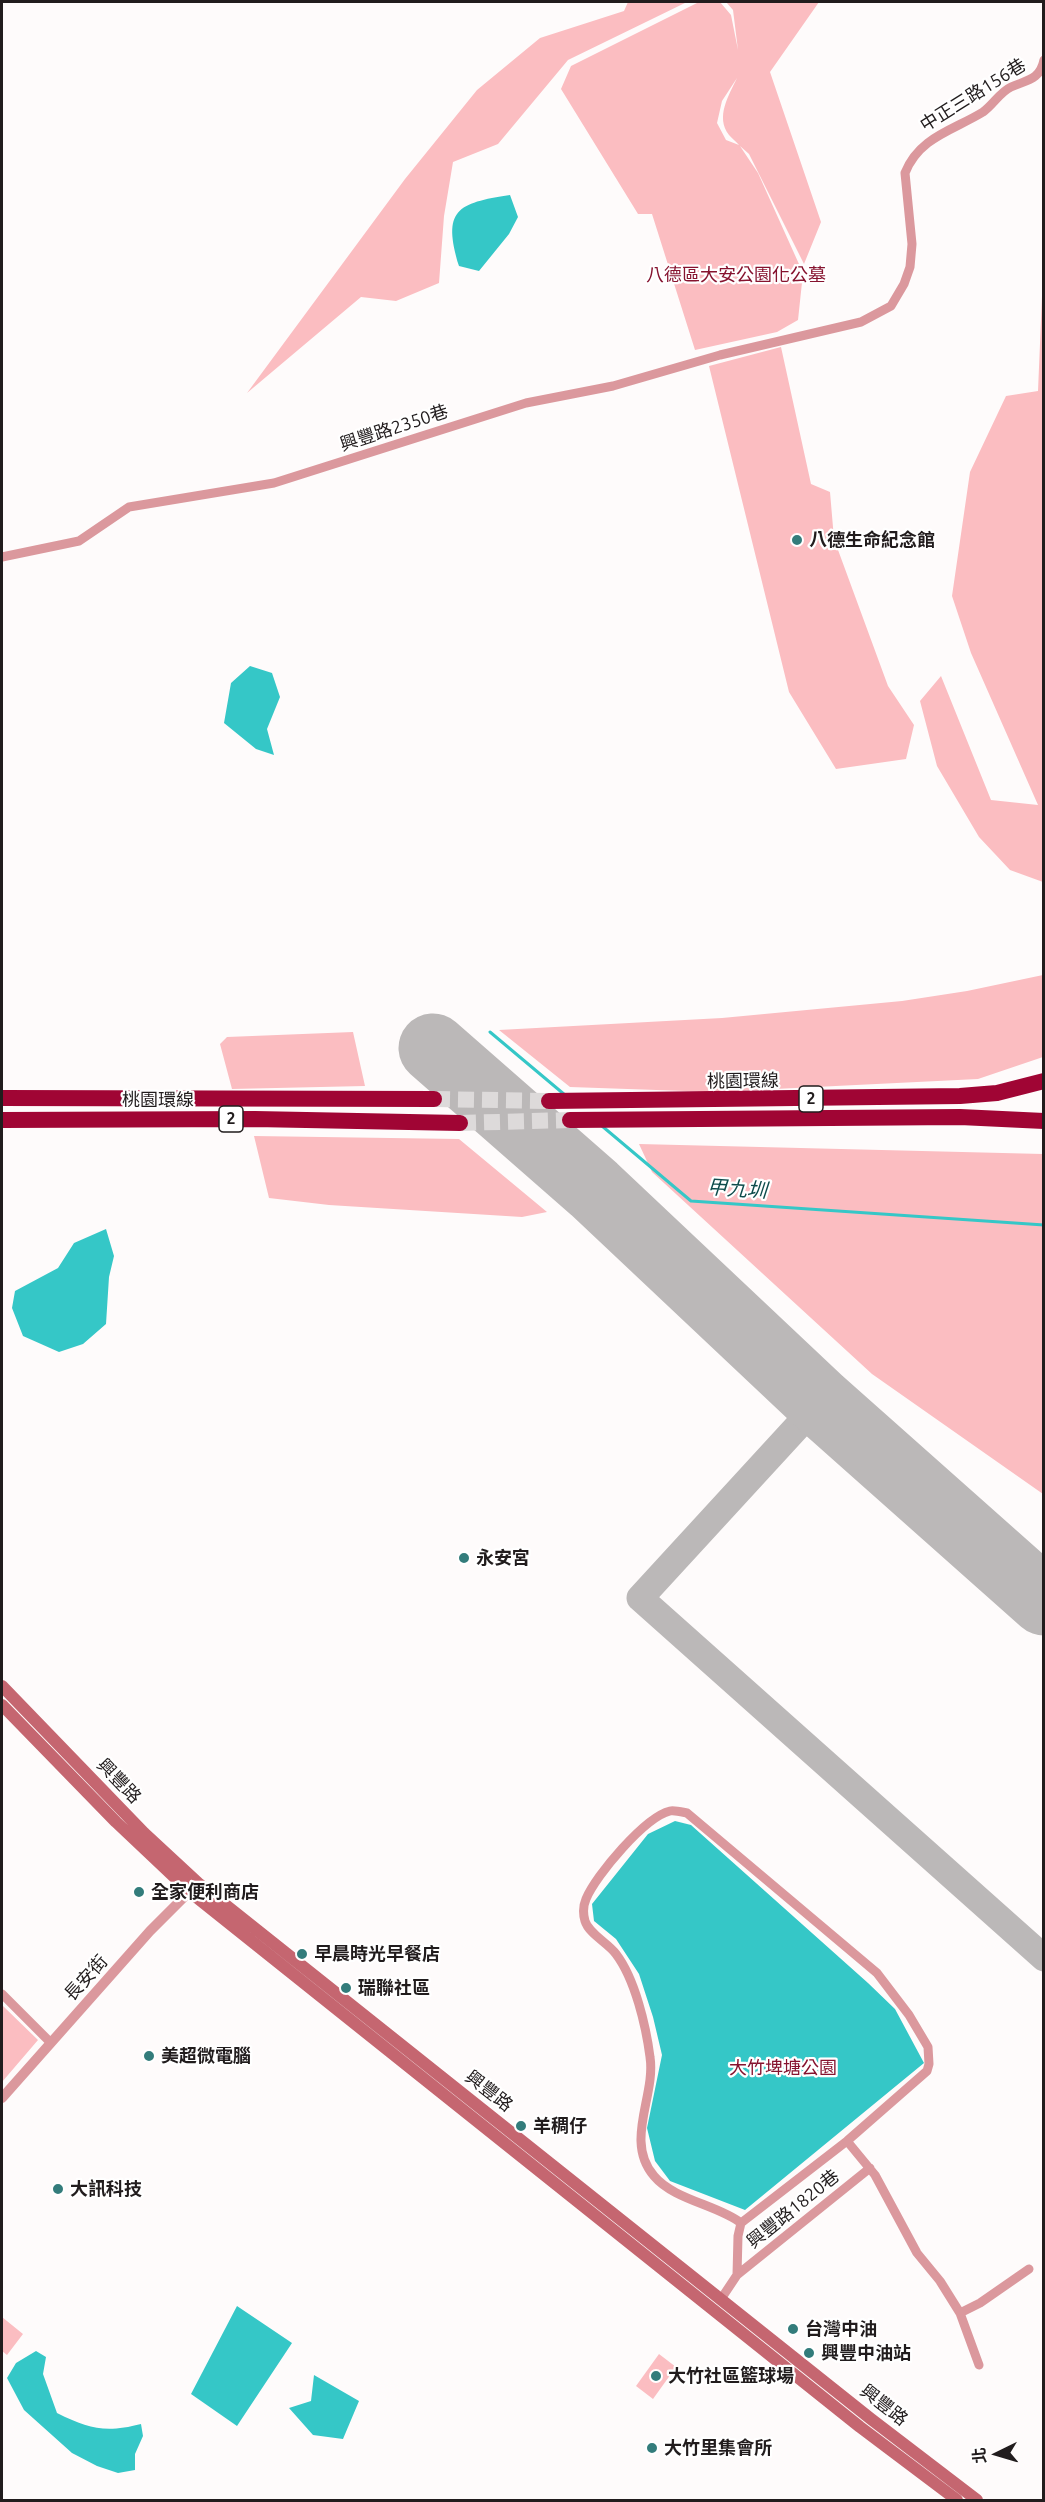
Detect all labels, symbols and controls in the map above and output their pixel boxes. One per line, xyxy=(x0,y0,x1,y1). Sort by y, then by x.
street label: 中正三路156巷 xyxy=(916,54,1030,136)
park label: 八德區大安公園化公墓 xyxy=(646,264,826,286)
street label: 興豐路2350巷 xyxy=(337,400,451,456)
place label: 八德生命紀念館 xyxy=(809,529,935,551)
marker: 八德生命紀念館 xyxy=(790,533,804,547)
street label: 桃園環線 xyxy=(707,1070,779,1092)
road number: 2 xyxy=(799,1086,823,1112)
street label: 桃園環線 xyxy=(122,1089,194,1111)
road number: 2 xyxy=(219,1106,243,1132)
water label: 甲九圳 xyxy=(706,1175,768,1203)
place label: 永安宮 xyxy=(476,1547,530,1569)
marker: 永安宮 xyxy=(457,1551,471,1565)
street label: 興豐路 xyxy=(92,1754,146,1808)
place label: 全家便利商店 xyxy=(151,1881,259,1903)
marker: 全家便利商店 xyxy=(132,1885,146,1899)
place label: 早晨時光早餐店 xyxy=(314,1943,440,1965)
marker: 早晨時光早餐店 xyxy=(295,1947,309,1961)
street label: 長安街 xyxy=(60,1951,112,2005)
place label: 瑞聯社區 xyxy=(358,1977,430,1999)
marker: 瑞聯社區 xyxy=(339,1981,353,1995)
place label: 美超微電腦 xyxy=(161,2045,251,2067)
marker: 美超微電腦 xyxy=(142,2049,156,2063)
park label: 大竹埤塘公園 xyxy=(729,2057,837,2079)
street label: 興豐路 xyxy=(461,2066,517,2116)
place label: 羊稠仔 xyxy=(533,2115,587,2137)
marker: 羊稠仔 xyxy=(514,2119,528,2133)
street label: 興豐路1820巷 xyxy=(742,2165,844,2253)
place label: 大訊科技 xyxy=(70,2178,142,2200)
marker: 大訊科技 xyxy=(51,2182,65,2196)
place label: 台灣中油 xyxy=(805,2318,877,2340)
marker: 台灣中油 xyxy=(786,2322,800,2336)
place label: 興豐中油站 xyxy=(821,2342,911,2364)
marker: 興豐中油站 xyxy=(802,2346,816,2360)
place label: 大竹社區籃球場 xyxy=(668,2365,794,2387)
marker: 大竹社區籃球場 xyxy=(649,2369,663,2383)
street label: 興豐路 xyxy=(856,2380,912,2430)
north arrow xyxy=(967,2424,1027,2484)
place label: 大竹里集會所 xyxy=(664,2437,772,2459)
marker: 大竹里集會所 xyxy=(645,2441,659,2455)
text: 北 xyxy=(969,2447,989,2464)

